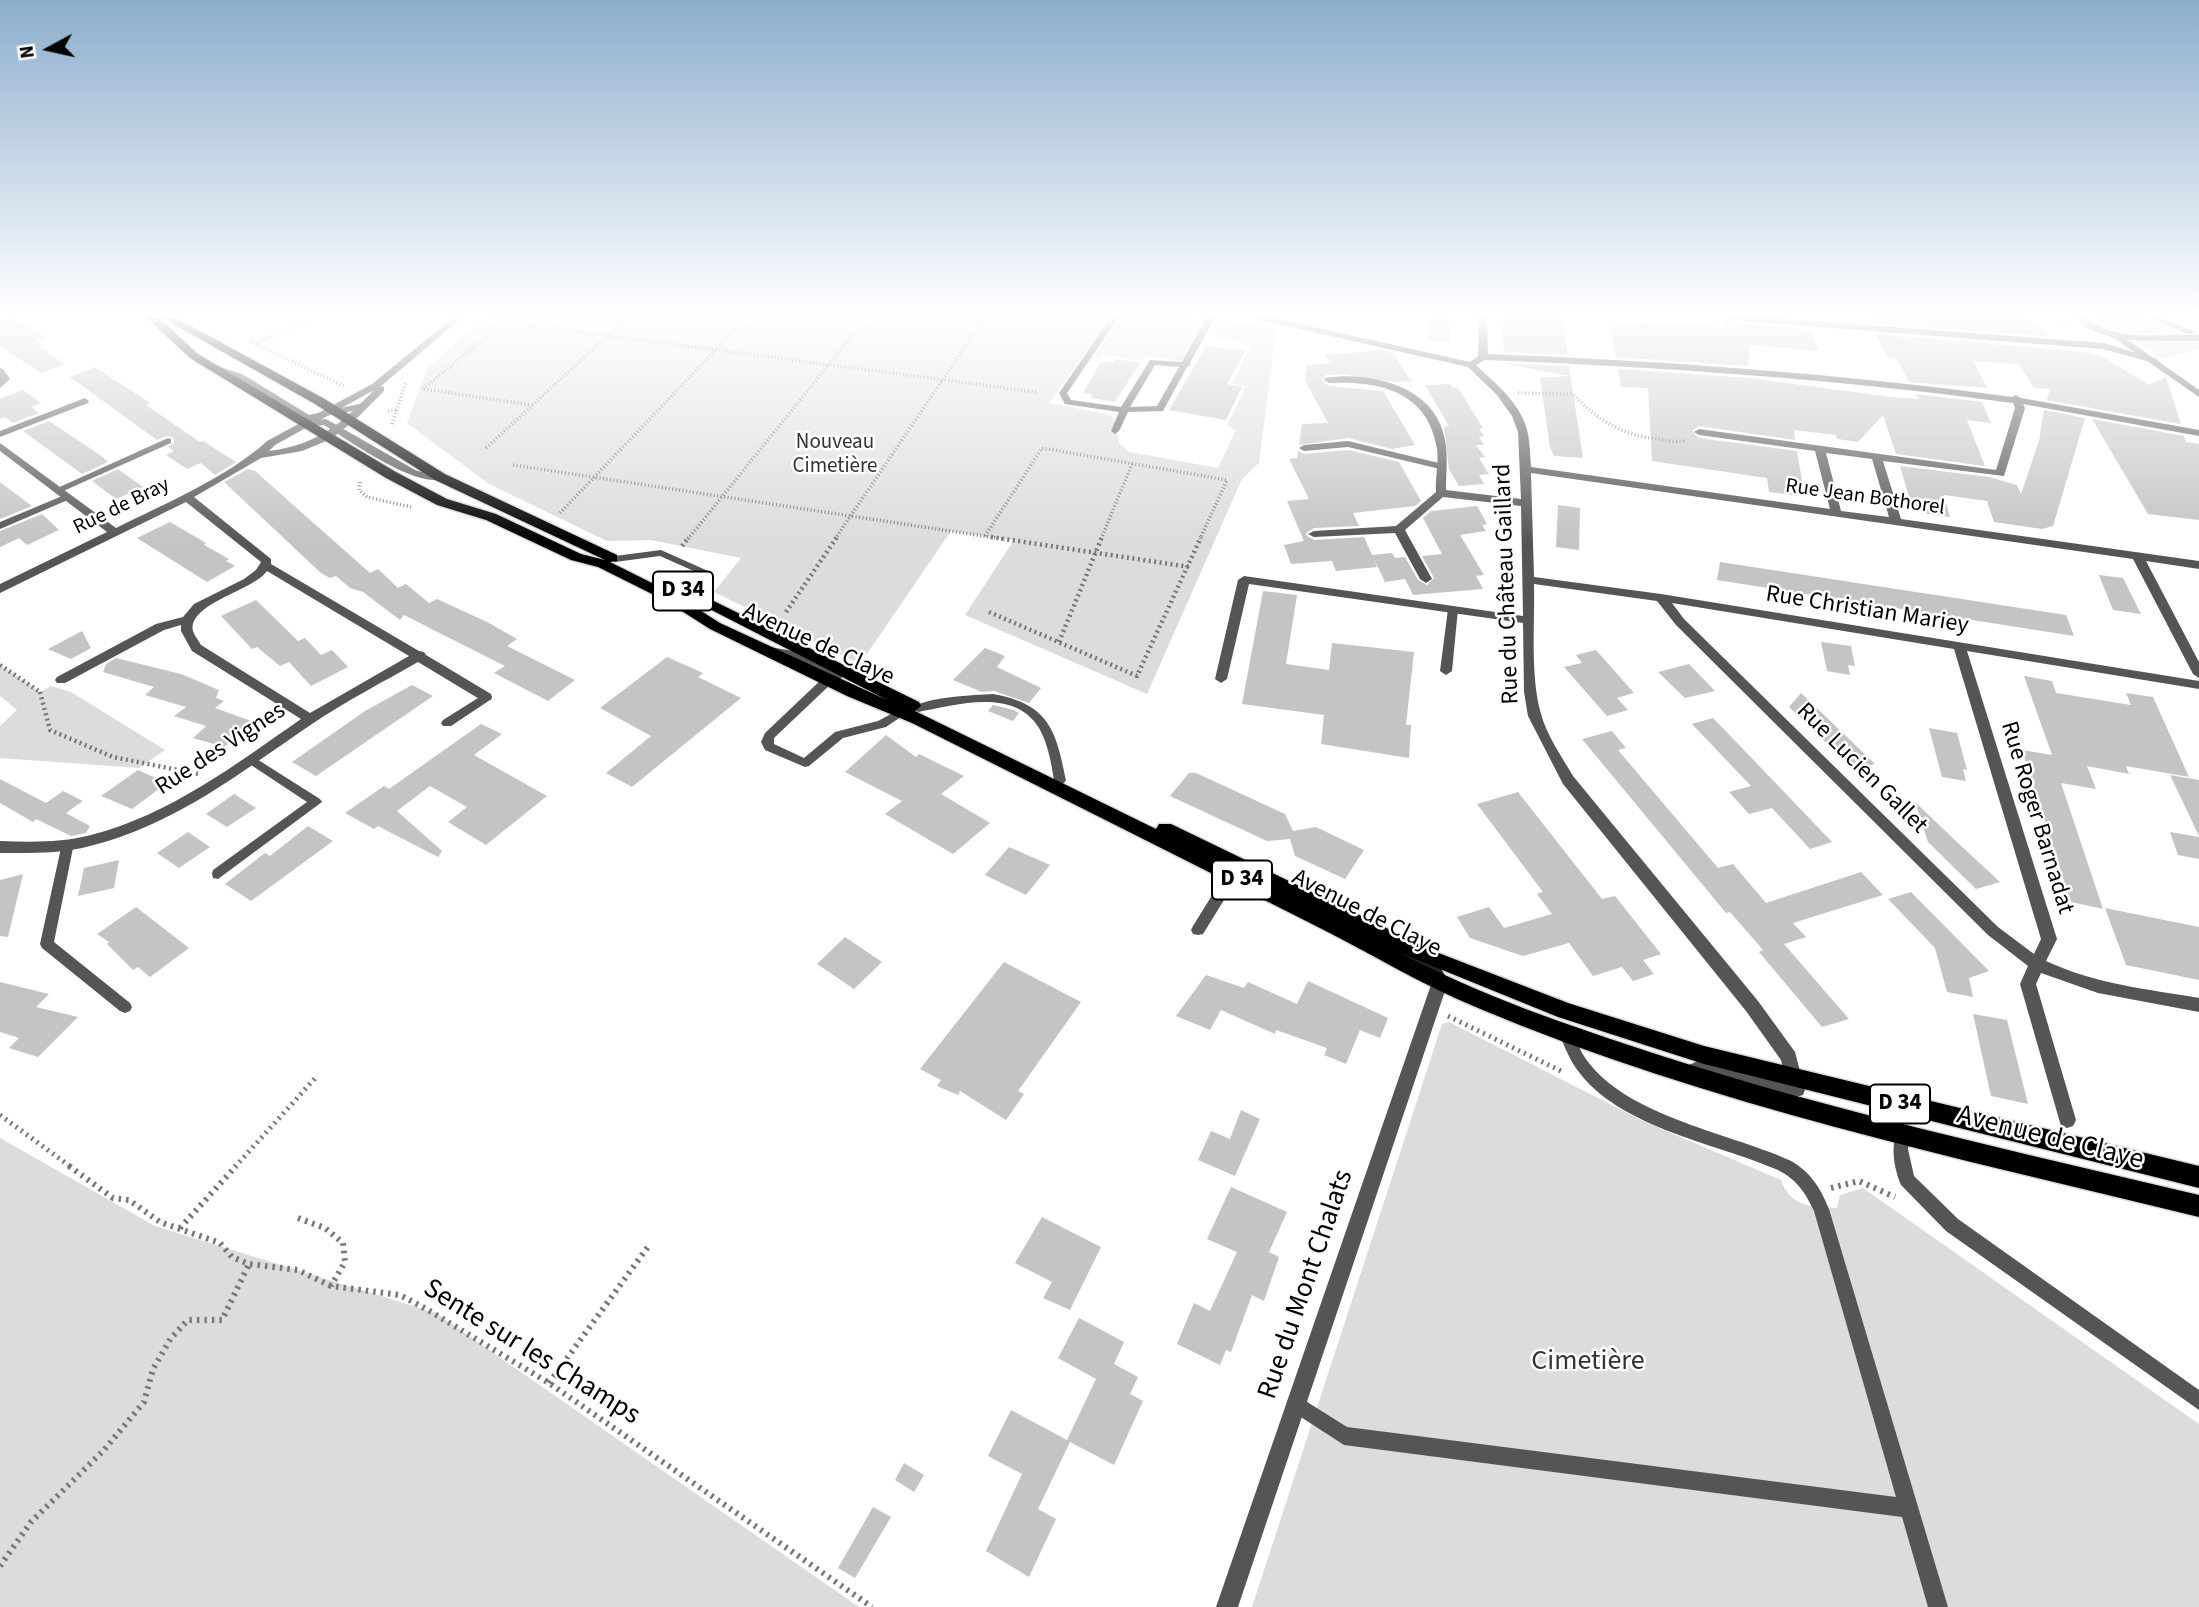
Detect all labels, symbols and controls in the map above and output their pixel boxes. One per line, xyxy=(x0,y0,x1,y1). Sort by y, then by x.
north arrow xyxy=(14,14,84,84)
text: N xyxy=(13,44,42,60)
park label: Nouveau Cimetière xyxy=(793,430,877,480)
street label: Rue du Château Gaillard xyxy=(1489,463,1527,705)
street label: Rue de Bray xyxy=(70,473,174,541)
street label: Rue Jean Bothorel xyxy=(1784,474,1946,522)
road number: D 34 xyxy=(653,572,713,610)
street label: Rue Christian Mariey xyxy=(1763,581,1971,641)
street label: Avenue de Claye xyxy=(738,597,898,693)
street label: Rue des Vignes xyxy=(151,697,291,803)
street label: Rue Lucien Gallet xyxy=(1789,697,1933,841)
street label: Rue Roger Barnadat xyxy=(1993,718,2079,918)
road number: D 34 xyxy=(1212,860,1272,900)
street label: Avenue de Claye xyxy=(1287,864,1445,964)
road number: D 34 xyxy=(1870,1084,1930,1124)
street label: Avenue de Claye xyxy=(1953,1100,2147,1178)
street label: Rue du Mont Chalats xyxy=(1252,1166,1362,1404)
street label: Sente sur les Champs xyxy=(416,1273,646,1433)
park label: Cimetière xyxy=(1531,1346,1645,1380)

